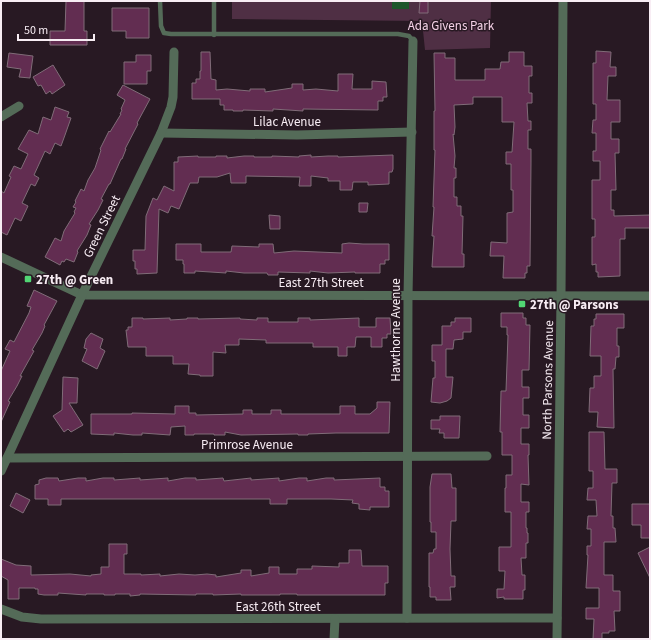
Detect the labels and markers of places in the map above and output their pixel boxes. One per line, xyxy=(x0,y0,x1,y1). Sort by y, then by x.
place label: 27th @ Green xyxy=(36,271,113,289)
marker: 27th @ Green xyxy=(23,274,33,284)
place label: 27th @ Parsons xyxy=(530,296,619,314)
marker: 27th @ Parsons xyxy=(517,299,527,309)

